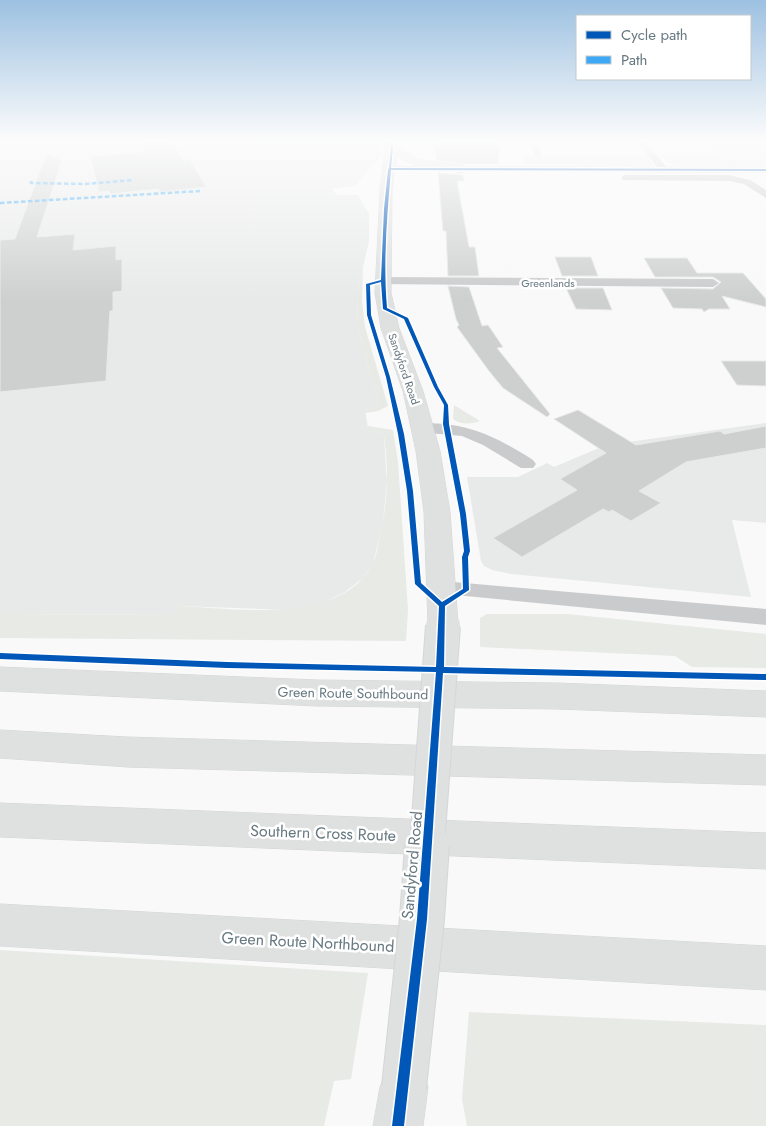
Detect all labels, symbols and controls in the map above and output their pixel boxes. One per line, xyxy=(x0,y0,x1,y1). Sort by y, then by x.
legend xyxy=(576,15,751,80)
text: Cycle path xyxy=(621,24,688,46)
text: Path xyxy=(621,49,647,71)
street label: Greenlands xyxy=(521,275,575,291)
street label: Sandyford Road xyxy=(384,331,424,407)
street label: Green Route Southbound xyxy=(277,682,429,704)
street label: Sandyford Road xyxy=(396,810,428,920)
street label: Southern Cross Route xyxy=(250,819,396,847)
street label: Green Route Northbound xyxy=(221,926,395,958)

